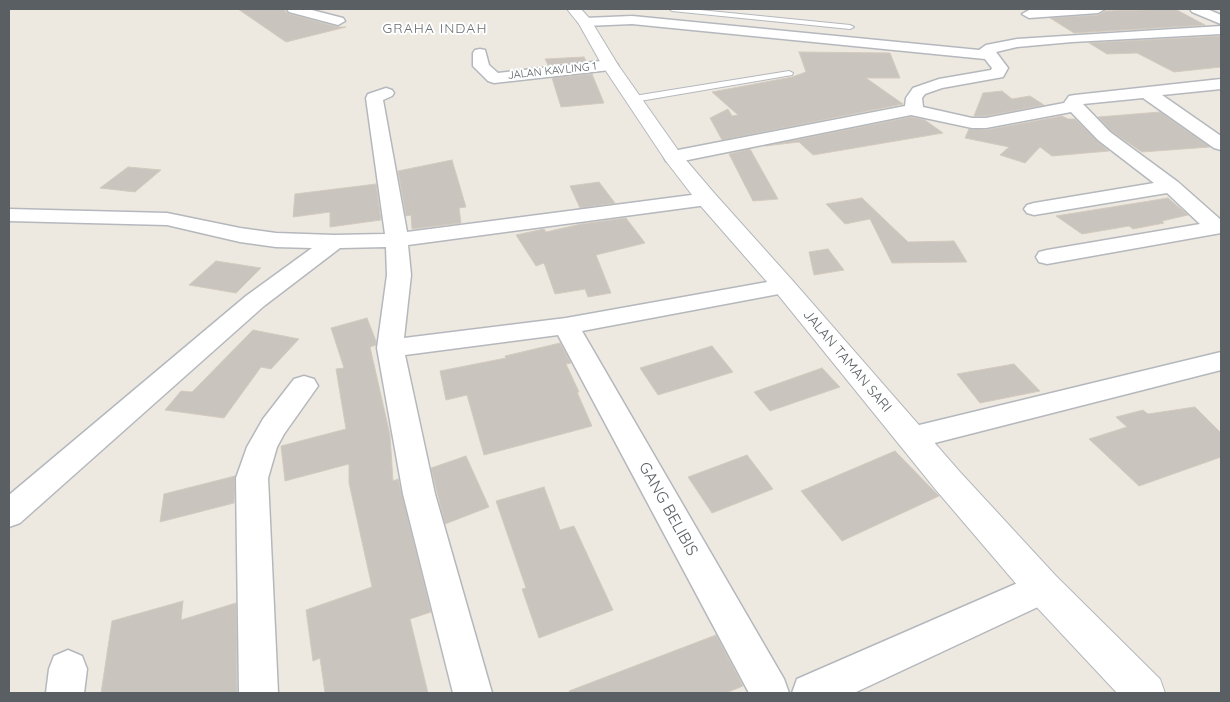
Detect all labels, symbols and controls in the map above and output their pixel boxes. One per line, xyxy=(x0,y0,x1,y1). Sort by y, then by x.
district label: GRAHA INDAH xyxy=(381,21,489,37)
street label: JALAN KAVLING 1 xyxy=(507,60,597,82)
street label: JALAN TAMAN SARI xyxy=(799,306,895,416)
street label: GANG BELIBIS xyxy=(634,459,702,559)

